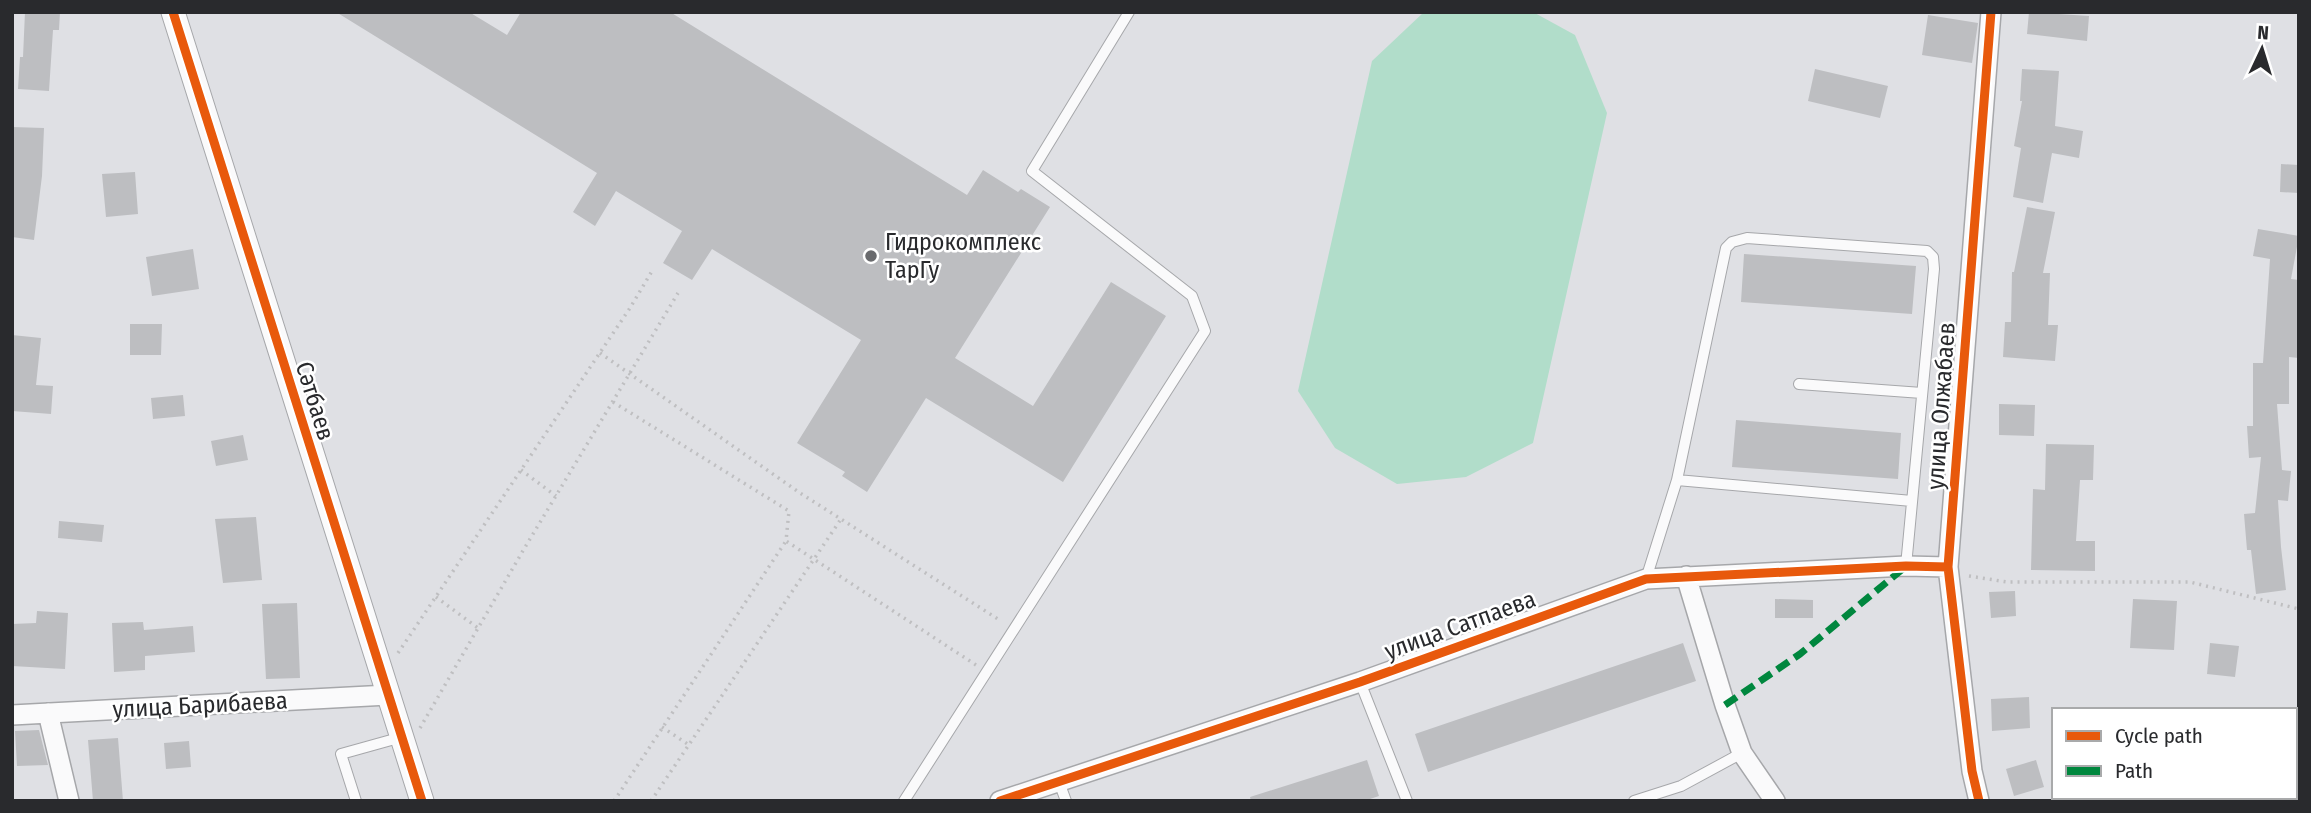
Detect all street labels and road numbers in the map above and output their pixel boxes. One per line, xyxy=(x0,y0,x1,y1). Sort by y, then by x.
street label: улица Олжабаев xyxy=(1921,321,1961,491)
street label: Сәтбаев xyxy=(290,358,340,444)
street label: улица Сатпаева xyxy=(1381,585,1539,665)
street label: улица Барибаева xyxy=(112,686,288,724)

